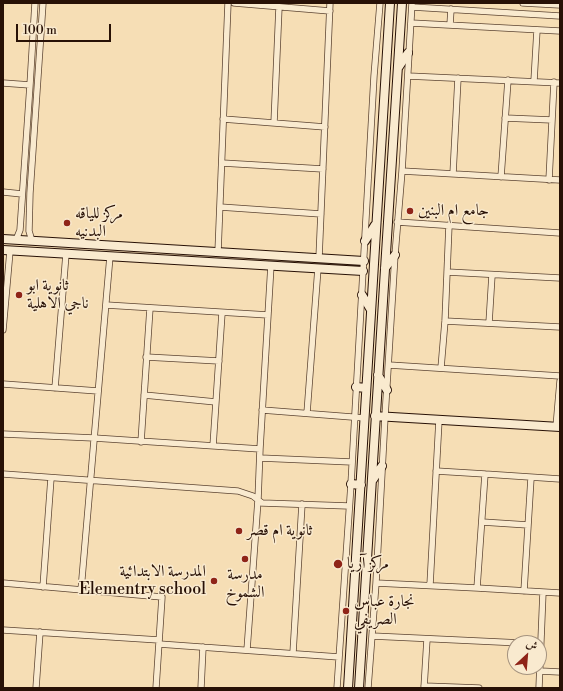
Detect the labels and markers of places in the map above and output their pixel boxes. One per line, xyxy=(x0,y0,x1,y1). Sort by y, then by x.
place label: جامع ام البنين xyxy=(418,201,489,221)
place label: مركز للياقه البدنيه xyxy=(75,204,123,242)
marker: جامع ام البنين xyxy=(405,206,415,216)
marker: مركز للياقه البدنيه xyxy=(62,218,72,228)
place label: ثانوية ابو ناجي الاهلية xyxy=(27,276,89,314)
marker: ثانوية ابو ناجي الاهلية xyxy=(14,290,24,300)
place label: ثانوية ام قصر xyxy=(247,521,312,541)
marker: ثانوية ام قصر xyxy=(234,526,244,536)
marker: مدرسة الشموخ xyxy=(240,554,250,564)
place label: مركز آريا xyxy=(347,554,389,574)
marker: مركز آريا xyxy=(332,558,344,570)
place label: المدرسة الابتدائية Elementry school xyxy=(79,562,206,600)
place label: مدرسة الشموخ xyxy=(226,565,264,603)
marker: المدرسة الابتدائية Elementry school xyxy=(209,576,219,586)
place label: نجارة عباس الصريفي xyxy=(354,592,415,630)
marker: نجارة عباس الصريفي xyxy=(341,606,351,616)

